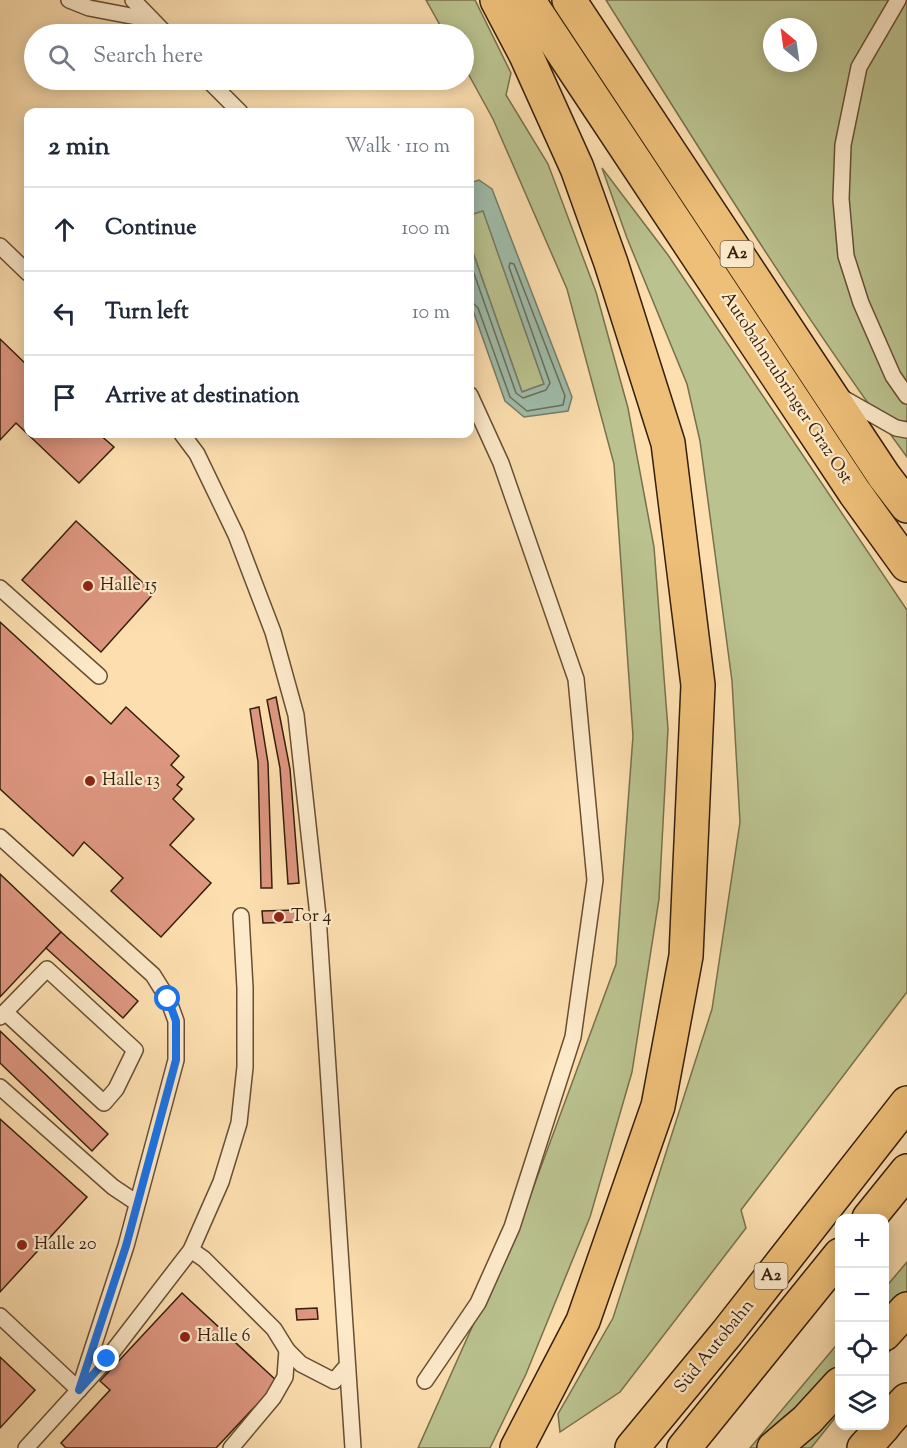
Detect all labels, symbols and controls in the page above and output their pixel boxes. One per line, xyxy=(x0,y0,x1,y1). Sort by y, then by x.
north arrow xyxy=(763,18,817,72)
search box xyxy=(24,24,474,90)
icon: search xyxy=(45,41,78,74)
text: Search here xyxy=(93,41,203,73)
text: 2 min xyxy=(48,129,110,166)
text: Walk · 110 m xyxy=(345,133,450,162)
icon: ahead xyxy=(48,213,81,246)
text: Continue xyxy=(105,213,196,245)
text: 100 m xyxy=(401,215,450,244)
road number: A2 xyxy=(720,241,754,267)
street label: Autobahnzubringer Graz Ost xyxy=(714,286,858,490)
icon: left xyxy=(48,297,81,330)
text: Turn left xyxy=(105,297,188,329)
text: 10 m xyxy=(412,299,450,328)
icon: arrive xyxy=(48,381,81,414)
text: Arrive at destination xyxy=(105,381,300,413)
place label: Halle 15 xyxy=(100,573,157,599)
marker: Halle 15 xyxy=(81,579,95,593)
place label: Halle 13 xyxy=(102,768,160,794)
marker: Halle 13 xyxy=(83,774,97,788)
place label: Tor 4 xyxy=(291,904,332,930)
marker: Tor 4 xyxy=(272,910,286,924)
route start xyxy=(154,985,180,1011)
map controls xyxy=(835,1214,889,1430)
button: + xyxy=(835,1214,889,1268)
place label: Halle 20 xyxy=(34,1232,97,1258)
marker: Halle 20 xyxy=(15,1238,29,1252)
road number: A2 xyxy=(754,1263,788,1289)
button: − xyxy=(835,1268,889,1322)
street label: Süd Autobahn xyxy=(669,1294,761,1400)
button: locate xyxy=(835,1322,889,1376)
place label: Halle 6 xyxy=(197,1324,251,1350)
marker: Halle 6 xyxy=(178,1330,192,1344)
route end xyxy=(93,1345,119,1371)
button: layers xyxy=(835,1376,889,1430)

